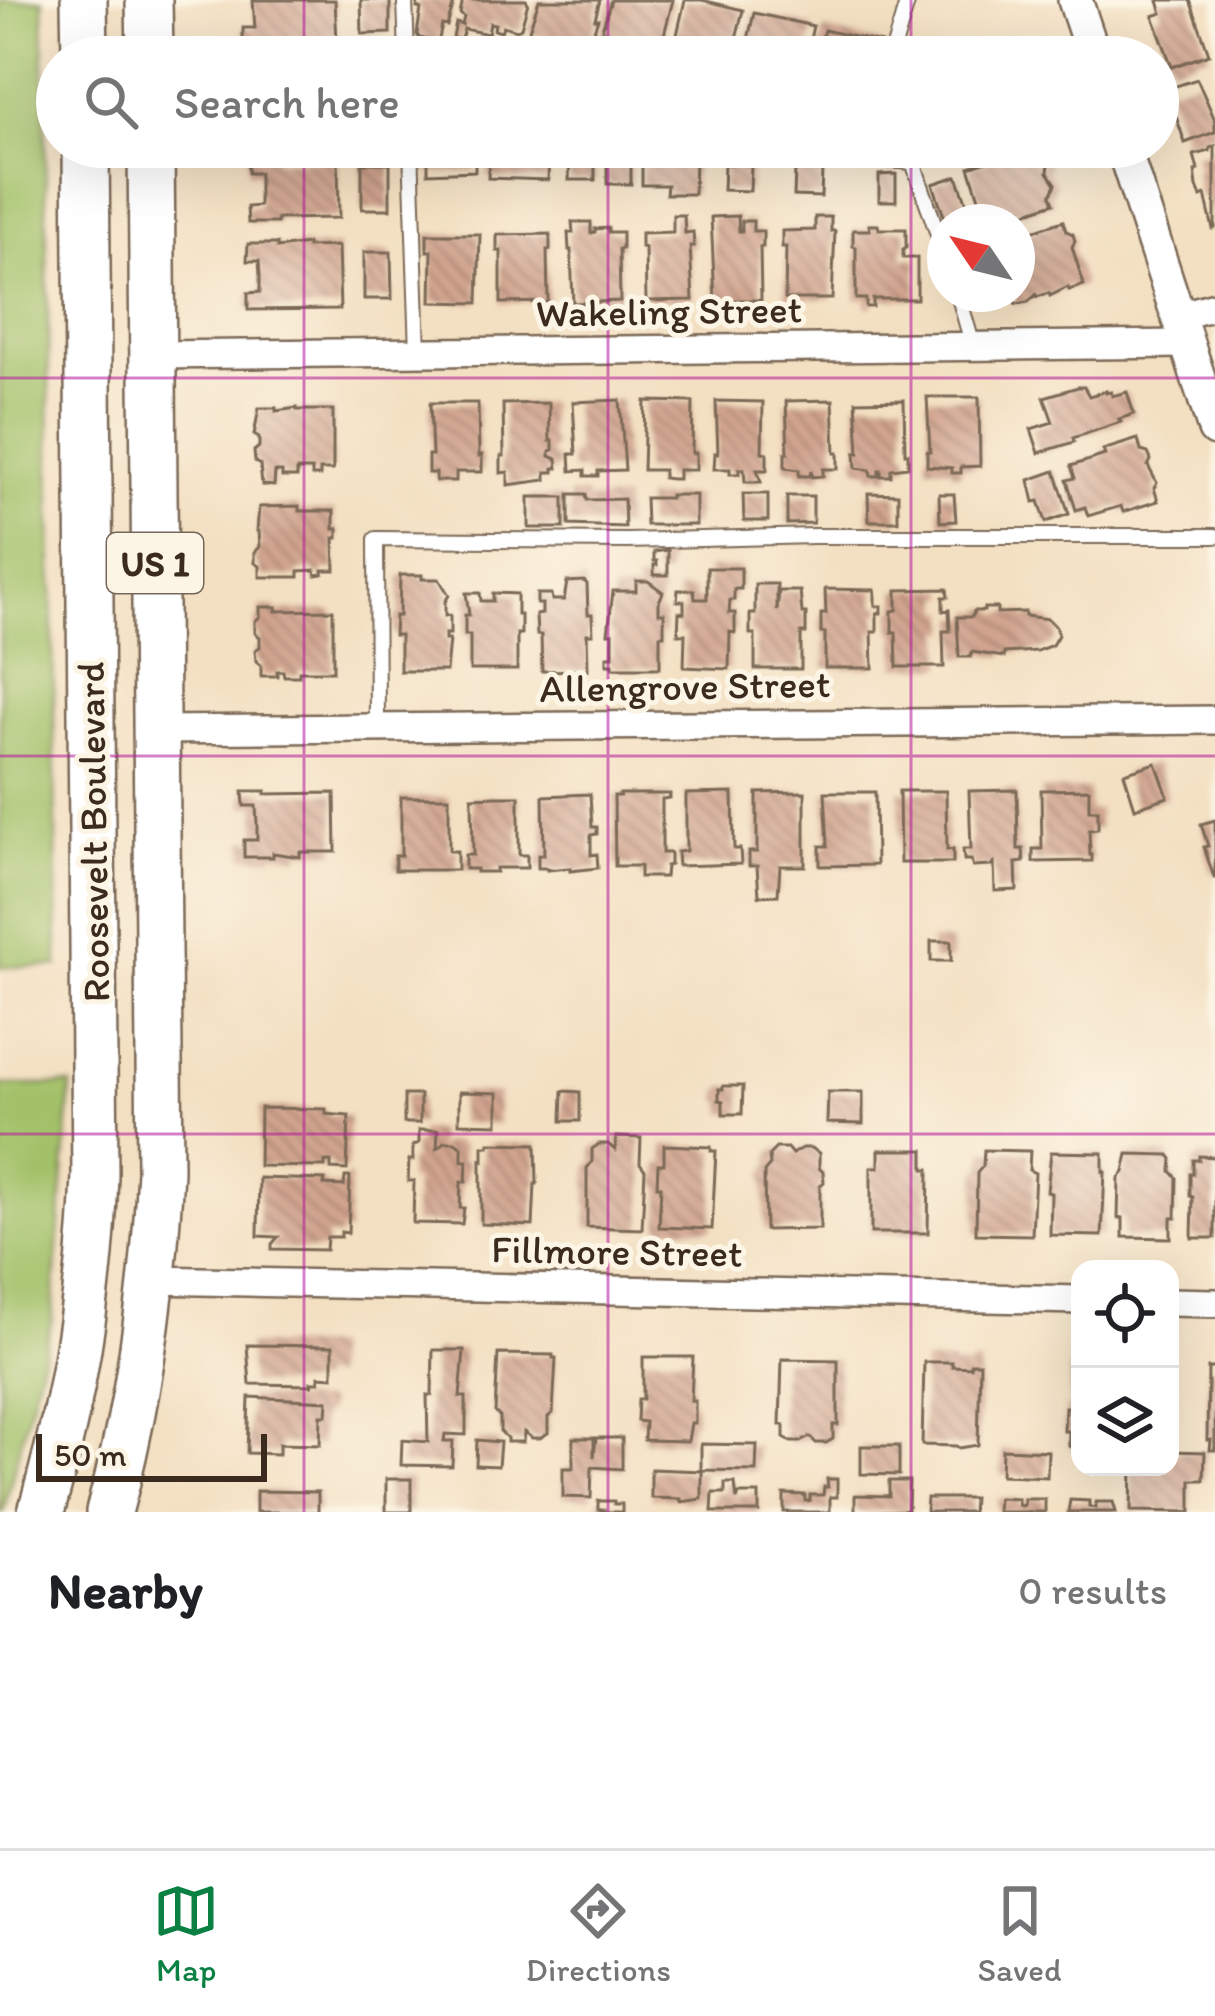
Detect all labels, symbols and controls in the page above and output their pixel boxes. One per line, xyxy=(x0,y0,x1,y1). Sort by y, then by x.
search box xyxy=(36,36,1179,168)
icon: search xyxy=(78,69,144,135)
text: Search here xyxy=(174,75,400,129)
north arrow xyxy=(927,204,1035,312)
street label: Wakeling Street xyxy=(535,285,803,337)
road number: US 1 xyxy=(107,533,203,593)
street label: Allengrove Street xyxy=(539,660,831,712)
street label: Roosevelt Boulevard xyxy=(67,661,119,1003)
street label: Fillmore Street xyxy=(491,1225,743,1277)
map controls xyxy=(1071,1260,1179,1476)
button: locate xyxy=(1071,1260,1179,1368)
button: layers xyxy=(1071,1368,1179,1476)
scale bar xyxy=(36,1428,267,1481)
text: 50 m xyxy=(54,1435,127,1474)
text: Nearby xyxy=(48,1560,203,1621)
text: 0 results xyxy=(1018,1567,1167,1614)
tab: Map xyxy=(153,1878,219,1989)
tab: Directions xyxy=(526,1878,671,1989)
tab: Saved xyxy=(978,1878,1062,1989)

